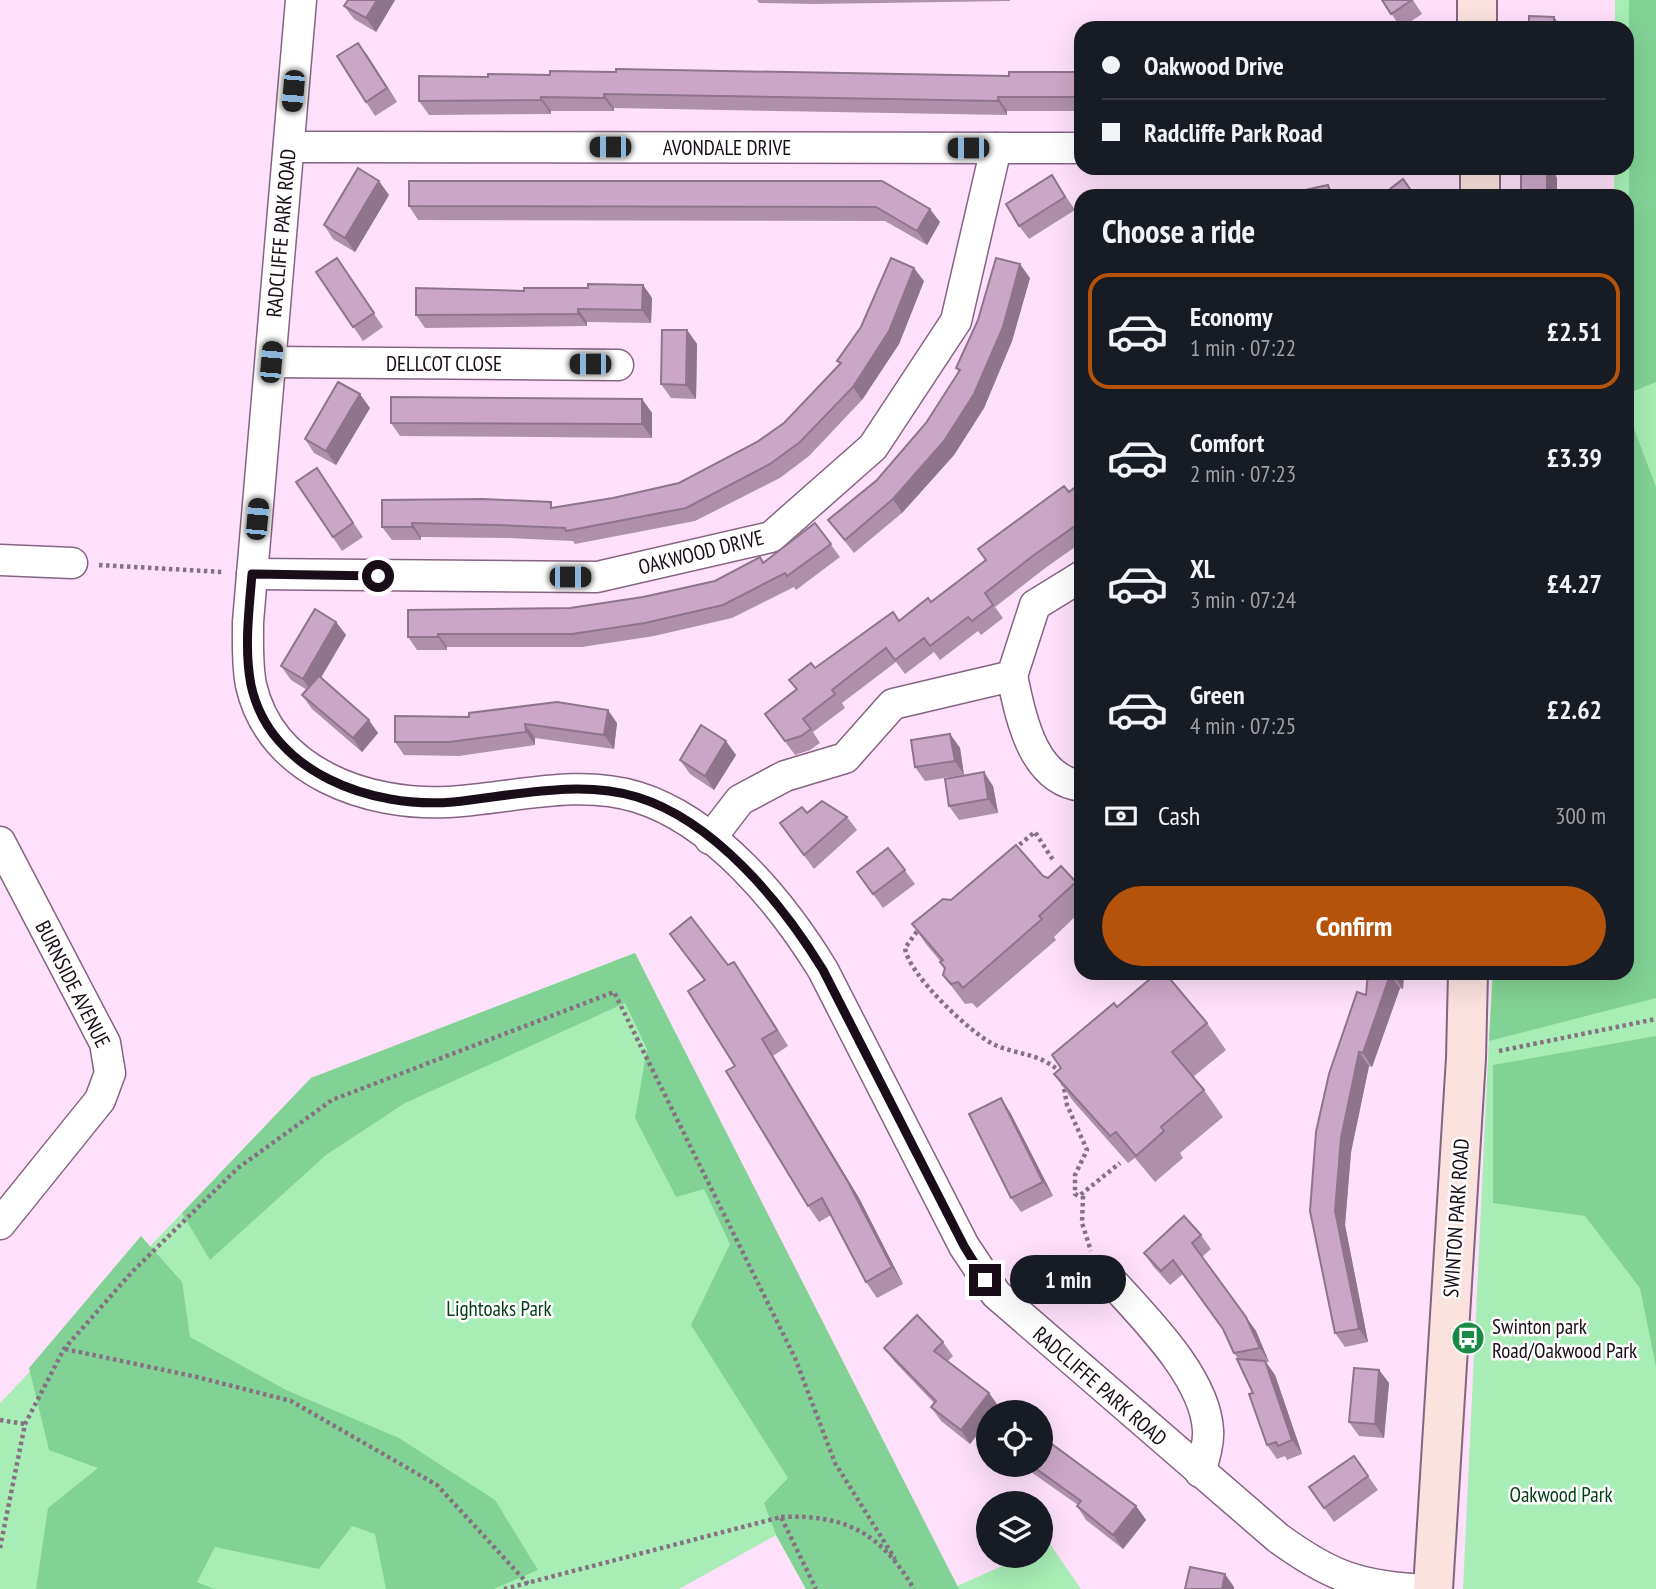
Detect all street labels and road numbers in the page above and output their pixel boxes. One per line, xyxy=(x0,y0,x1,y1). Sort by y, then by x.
street label: AVONDALE DRIVE xyxy=(663,134,791,161)
street label: RADCLIFFE PARK ROAD xyxy=(260,148,302,318)
street label: DELLCOT CLOSE xyxy=(386,350,502,377)
street label: OAKWOOD DRIVE xyxy=(636,523,766,581)
street label: BURNSIDE AVENUE xyxy=(29,916,117,1052)
street label: SWINTON PARK ROAD xyxy=(1437,1138,1475,1298)
street label: RADCLIFFE PARK ROAD xyxy=(1027,1320,1173,1452)

